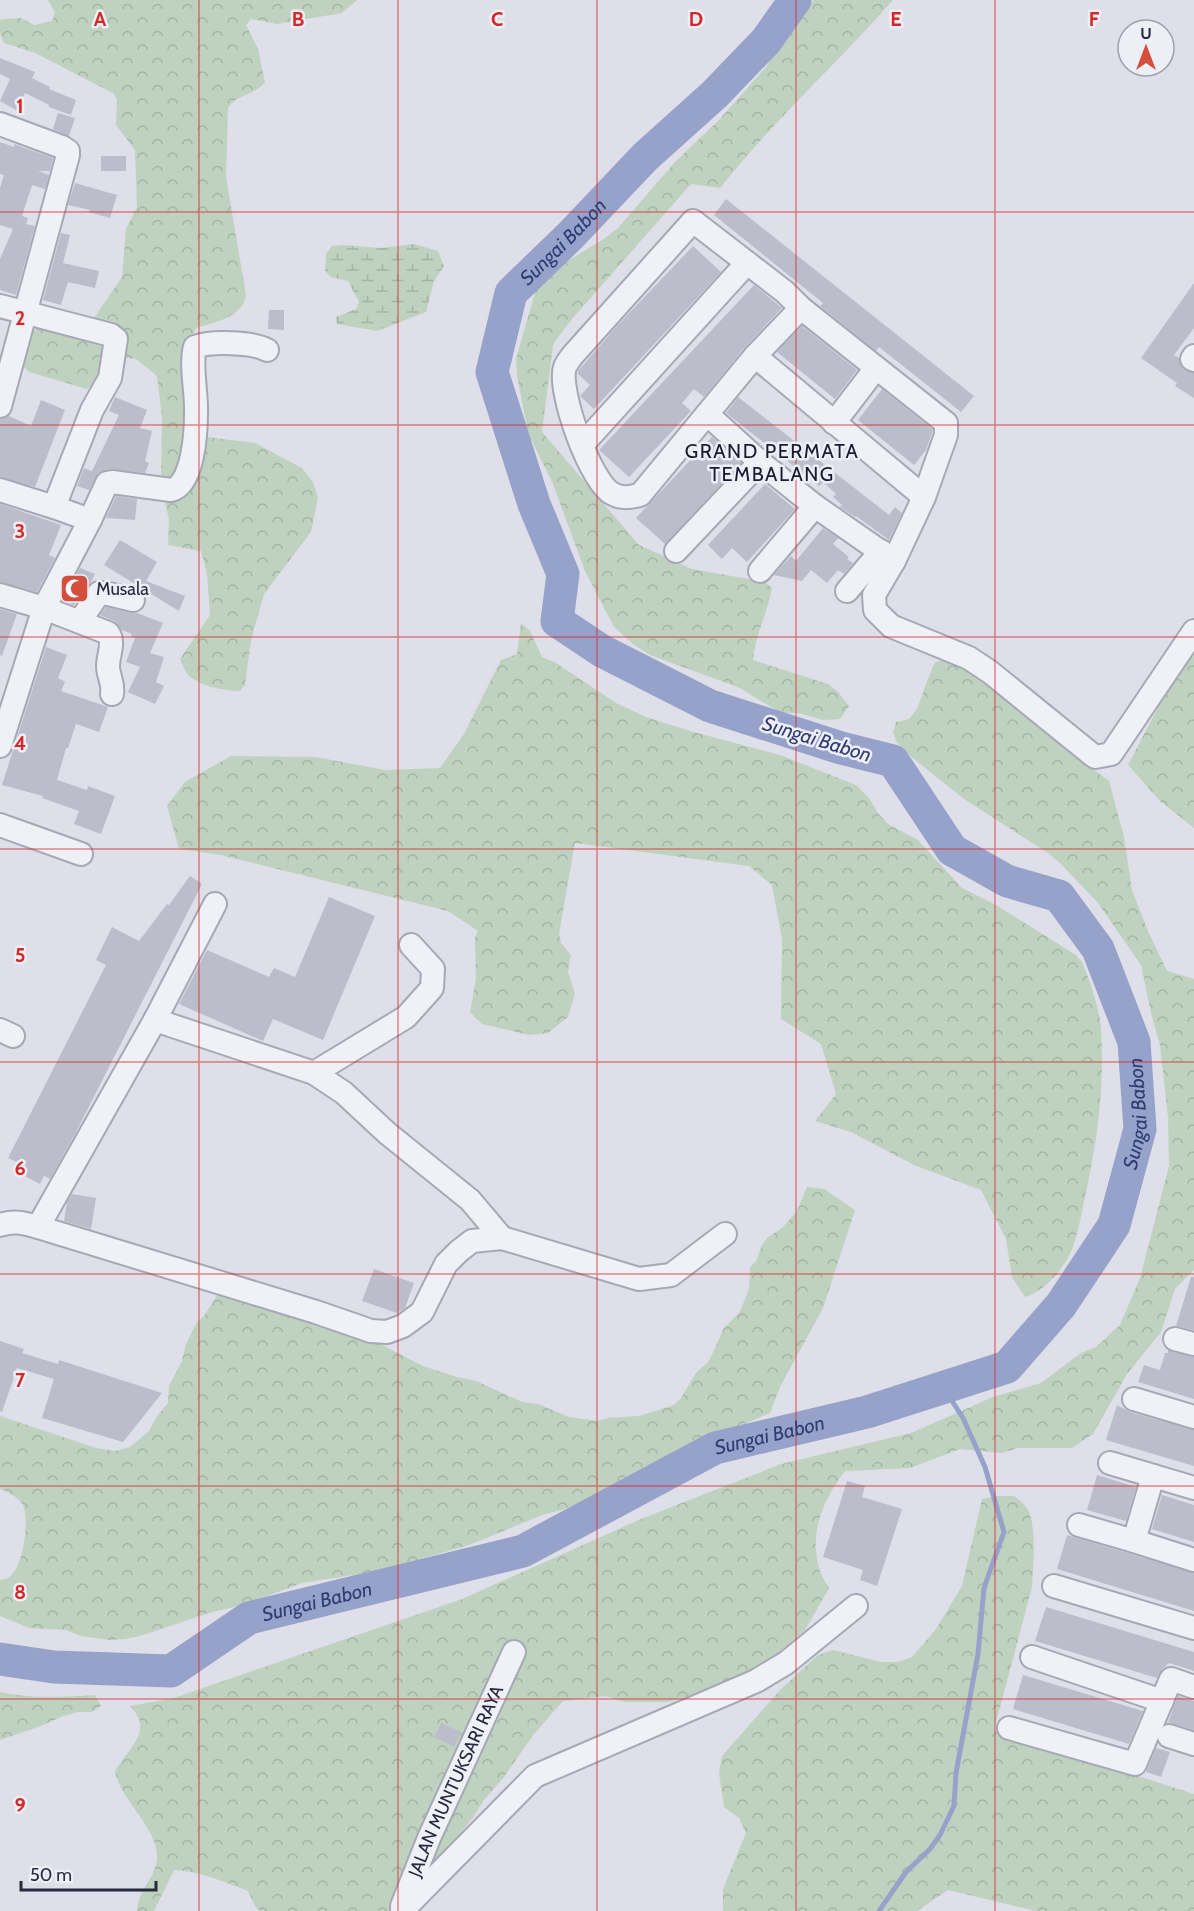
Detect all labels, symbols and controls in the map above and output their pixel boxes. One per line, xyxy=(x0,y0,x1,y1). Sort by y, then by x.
text: A xyxy=(94,7,107,31)
text: B xyxy=(292,7,304,31)
text: C xyxy=(491,7,503,31)
text: D xyxy=(689,7,703,31)
text: E xyxy=(890,7,902,31)
text: F xyxy=(1089,7,1100,31)
north arrow xyxy=(1116,18,1176,78)
text: U xyxy=(1140,24,1152,43)
text: 1 xyxy=(16,94,24,118)
water label: Sungai Babon xyxy=(515,194,611,290)
text: 2 xyxy=(15,306,25,330)
district label: GRAND PERMATA TEMBALANG xyxy=(685,439,859,486)
text: 3 xyxy=(15,519,25,543)
mosque icon: Musala xyxy=(59,573,91,605)
place label: Musala xyxy=(96,578,149,600)
water label: Sungai Babon xyxy=(760,711,874,767)
text: 4 xyxy=(14,731,26,755)
text: 5 xyxy=(15,943,25,967)
water label: Sungai Babon xyxy=(1118,1057,1152,1172)
text: 6 xyxy=(14,1156,26,1180)
text: 7 xyxy=(15,1368,26,1392)
water label: Sungai Babon xyxy=(712,1410,827,1460)
water label: Sungai Babon xyxy=(260,1576,374,1626)
text: 8 xyxy=(14,1580,26,1604)
street label: JALAN MUNTUKSARI RAYA xyxy=(403,1682,508,1881)
text: 9 xyxy=(14,1793,26,1817)
scale bar xyxy=(21,1854,156,1892)
text: 50 m xyxy=(30,1864,72,1886)

